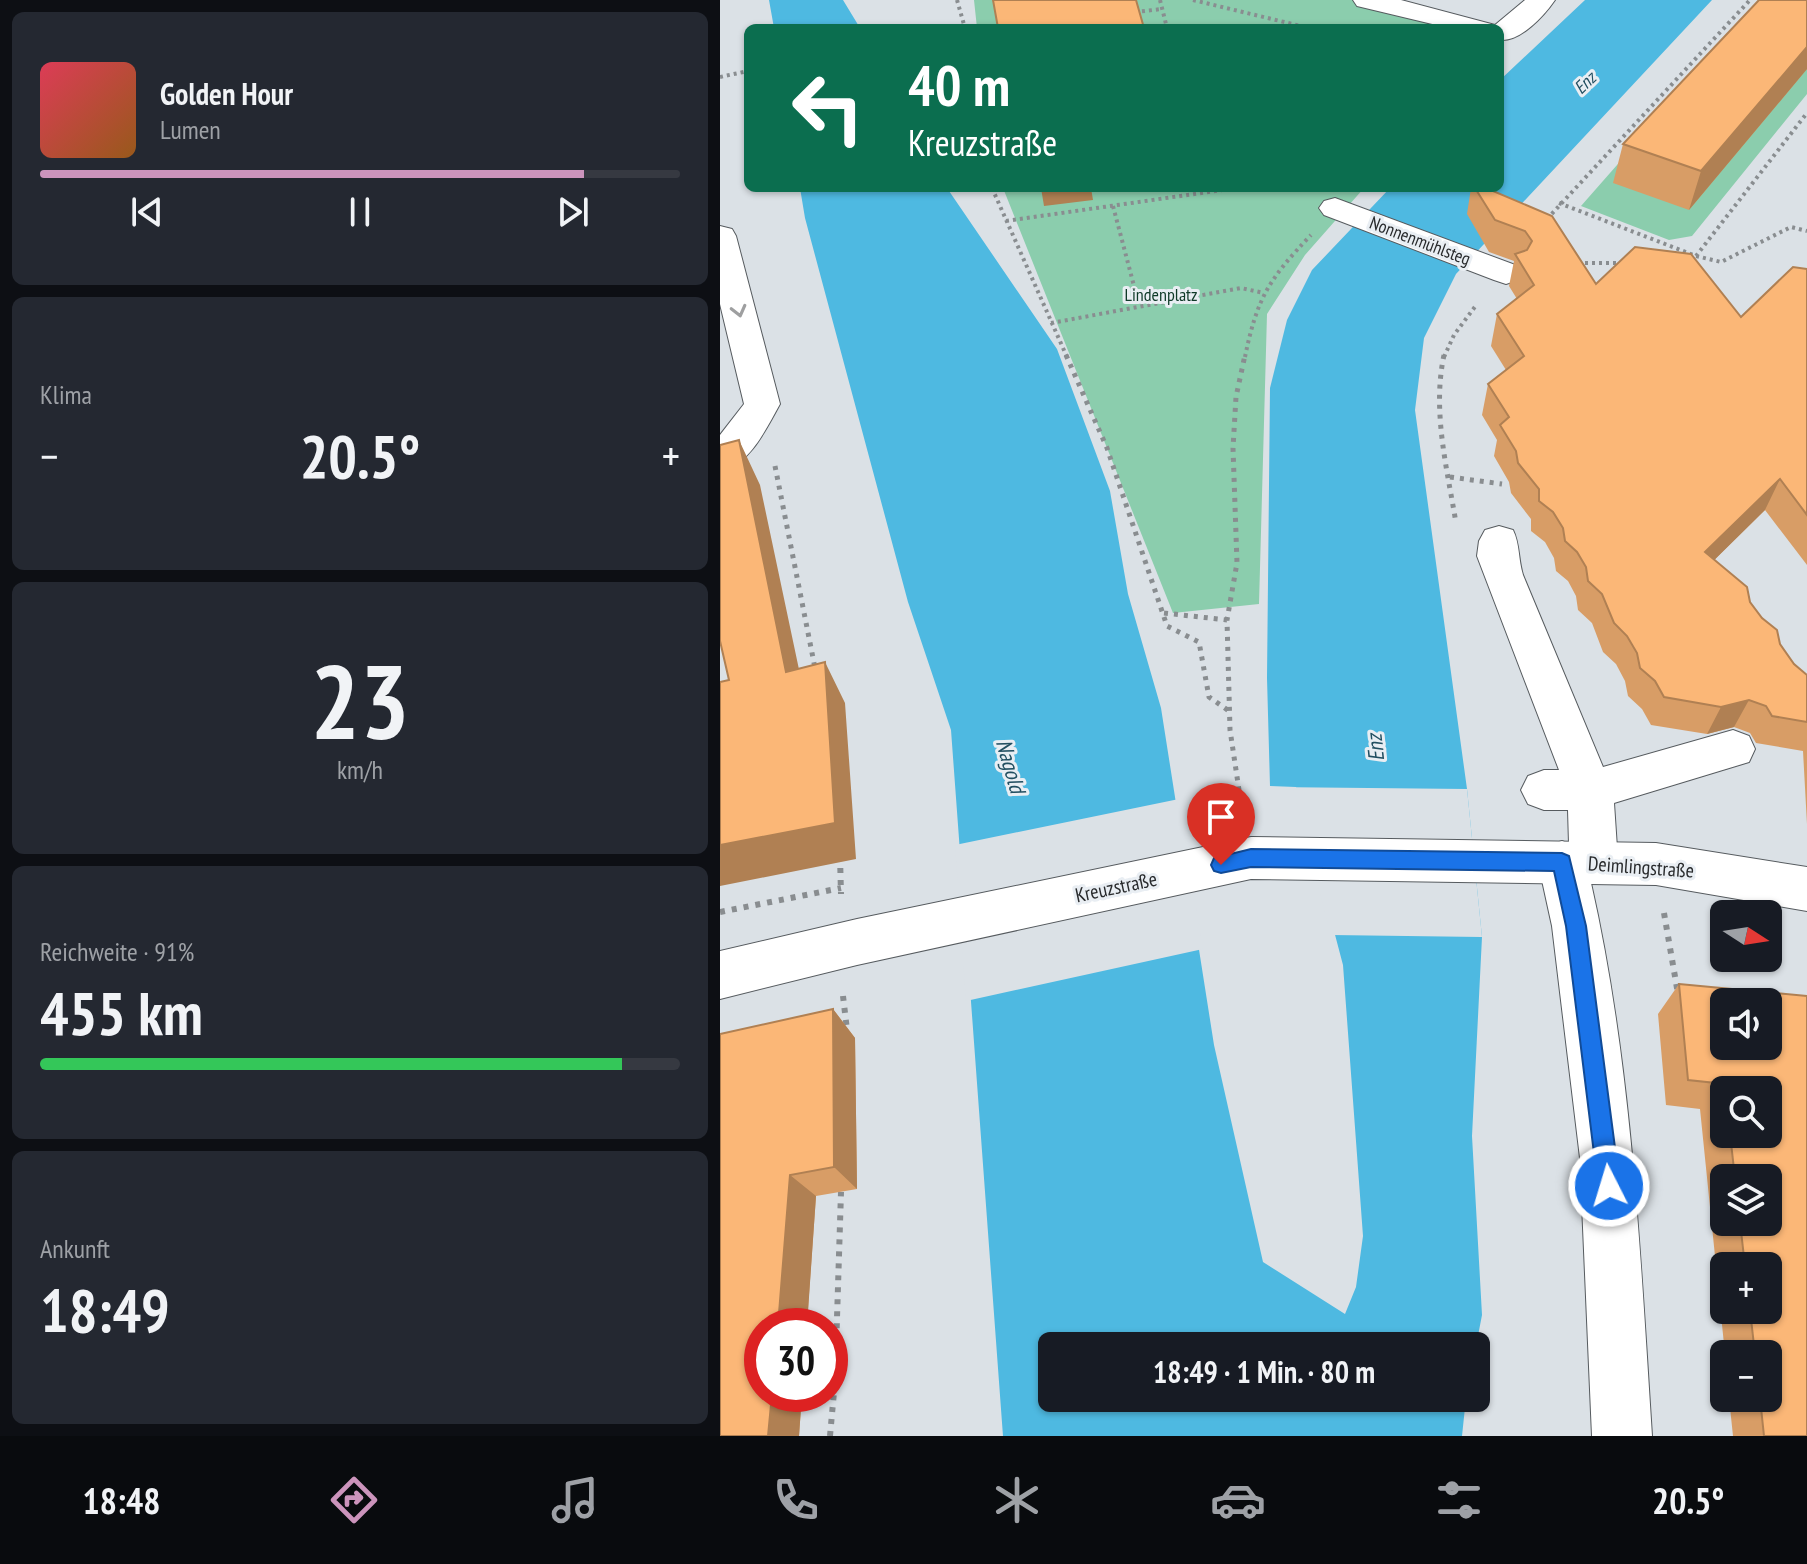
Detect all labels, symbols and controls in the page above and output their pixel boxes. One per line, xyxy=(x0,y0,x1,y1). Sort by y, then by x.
text: 40 m xyxy=(908,49,1010,121)
icon: left xyxy=(776,56,880,160)
water label: Enz xyxy=(1569,65,1602,99)
text: Golden Hour xyxy=(160,74,293,113)
text: Lumen xyxy=(160,113,221,146)
text: Kreuzstraße xyxy=(908,119,1057,166)
icon: previous xyxy=(125,190,169,234)
icon: pause xyxy=(338,190,382,234)
icon: next xyxy=(551,190,595,234)
street label: Nonnenmühlsteg xyxy=(1366,211,1474,270)
park label: Lindenplatz xyxy=(1124,283,1198,306)
one-way arrow xyxy=(730,304,747,318)
text: Klima xyxy=(40,378,92,411)
text: 20.5° xyxy=(300,417,420,495)
text: − xyxy=(40,427,58,484)
text: + xyxy=(662,427,680,484)
text: 23 xyxy=(310,633,410,768)
water label: Enz xyxy=(1359,731,1390,763)
water label: Nagold xyxy=(990,736,1033,799)
text: km/h xyxy=(337,753,383,786)
pin xyxy=(1187,783,1255,865)
icon: arrive xyxy=(1199,795,1243,839)
street label: Deimlingstraße xyxy=(1587,850,1695,884)
street label: Kreuzstraße xyxy=(1073,866,1159,908)
north arrow xyxy=(1710,900,1782,972)
map controls xyxy=(1710,900,1782,1412)
text: Reichweite · 91% xyxy=(40,935,194,968)
text: 455 km xyxy=(40,974,203,1052)
button: sound xyxy=(1710,988,1782,1060)
button: search xyxy=(1710,1076,1782,1148)
position arrow xyxy=(1567,1144,1651,1228)
button: layers xyxy=(1710,1164,1782,1236)
text: Ankunft xyxy=(40,1232,110,1265)
button: + xyxy=(1710,1252,1782,1324)
text: 18:49 xyxy=(40,1271,170,1349)
speed limit sign: 30 xyxy=(744,1308,848,1412)
button: − xyxy=(1710,1340,1782,1412)
text: 18:49 · 1 Min. · 80 m xyxy=(1153,1352,1375,1391)
icon: directions xyxy=(326,1472,382,1528)
icon: music xyxy=(547,1472,603,1528)
icon: phone xyxy=(768,1472,824,1528)
icon: climate xyxy=(989,1472,1045,1528)
icon: car xyxy=(1210,1472,1266,1528)
icon: filters xyxy=(1431,1472,1487,1528)
text: 18:48 xyxy=(83,1477,160,1524)
text: 20.5° xyxy=(1652,1477,1724,1524)

